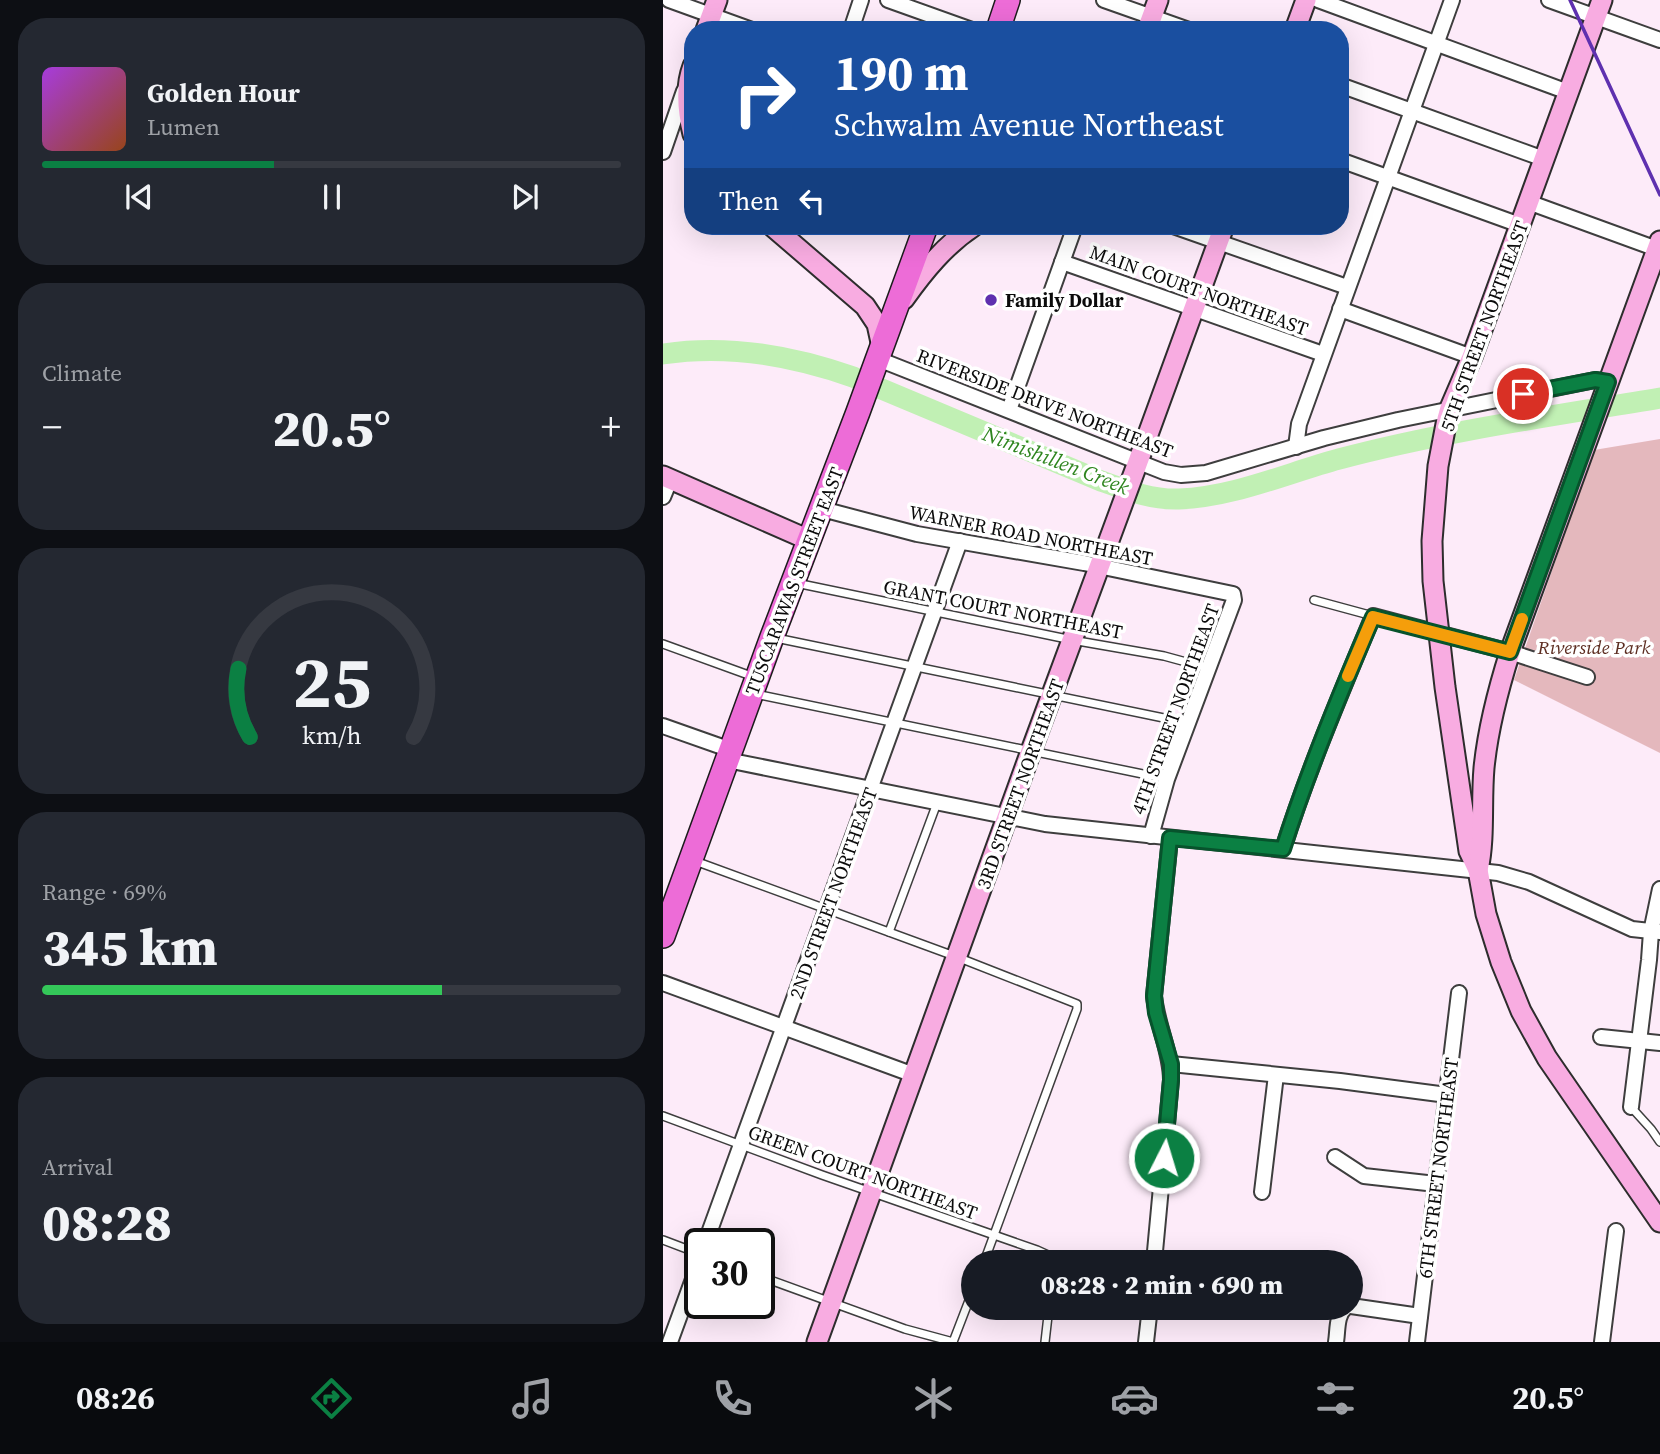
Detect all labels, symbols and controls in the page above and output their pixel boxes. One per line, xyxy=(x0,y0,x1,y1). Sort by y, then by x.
text: 190 m xyxy=(834,39,969,106)
icon: right xyxy=(719,49,810,140)
text: Golden Hour xyxy=(147,75,300,111)
text: Schwalm Avenue Northeast xyxy=(834,103,1224,147)
text: Lumen xyxy=(147,111,220,143)
icon: previous xyxy=(120,178,158,216)
icon: pause xyxy=(313,178,351,216)
icon: next xyxy=(506,178,544,216)
icon: left xyxy=(793,182,831,220)
text: Then xyxy=(719,183,779,219)
street label: 5TH STREET NORTHEAST xyxy=(1434,217,1534,435)
street label: MAIN COURT NORTHEAST xyxy=(1086,238,1312,342)
place label: Family Dollar xyxy=(1005,287,1124,313)
marker: Family Dollar xyxy=(983,292,999,308)
street label: RIVERSIDE DRIVE NORTHEAST xyxy=(913,342,1177,464)
text: Climate xyxy=(42,357,122,389)
pin xyxy=(1493,364,1553,424)
icon: arrive xyxy=(1504,375,1542,413)
text: 20.5° xyxy=(272,392,391,463)
text: − xyxy=(42,401,62,453)
text: + xyxy=(601,401,621,453)
water label: Nimishillen Creek xyxy=(978,418,1133,501)
street label: TUSCARAWAS STREET EAST xyxy=(738,463,850,699)
street label: WARNER ROAD NORTHEAST xyxy=(907,499,1156,572)
street label: GRANT COURT NORTHEAST xyxy=(881,573,1125,645)
street label: 4TH STREET NORTHEAST xyxy=(1125,600,1225,818)
text: 25 xyxy=(292,632,371,731)
park label: Riverside Park xyxy=(1537,634,1650,660)
street label: 3RD STREET NORTHEAST xyxy=(970,675,1070,893)
text: km/h xyxy=(302,718,361,752)
street label: 2ND STREET NORTHEAST xyxy=(783,783,884,1002)
text: Range · 69% xyxy=(42,876,167,908)
text: 345 km xyxy=(42,911,218,982)
street label: 6TH STREET NORTHEAST xyxy=(1412,1056,1464,1280)
street label: GREEN COURT NORTHEAST xyxy=(745,1118,982,1226)
position arrow xyxy=(1127,1121,1201,1195)
text: Arrival xyxy=(42,1151,113,1183)
text: 08:28 xyxy=(42,1186,172,1257)
speed limit sign: 30 xyxy=(684,1228,775,1319)
text: 08:28 · 2 min · 690 m xyxy=(1041,1267,1283,1303)
icon: directions xyxy=(307,1374,356,1423)
icon: music xyxy=(508,1374,557,1423)
icon: phone xyxy=(708,1374,757,1423)
icon: climate xyxy=(909,1374,958,1423)
icon: car xyxy=(1110,1374,1159,1423)
icon: filters xyxy=(1311,1374,1360,1423)
text: 08:26 xyxy=(76,1376,155,1420)
text: 20.5° xyxy=(1512,1376,1584,1420)

